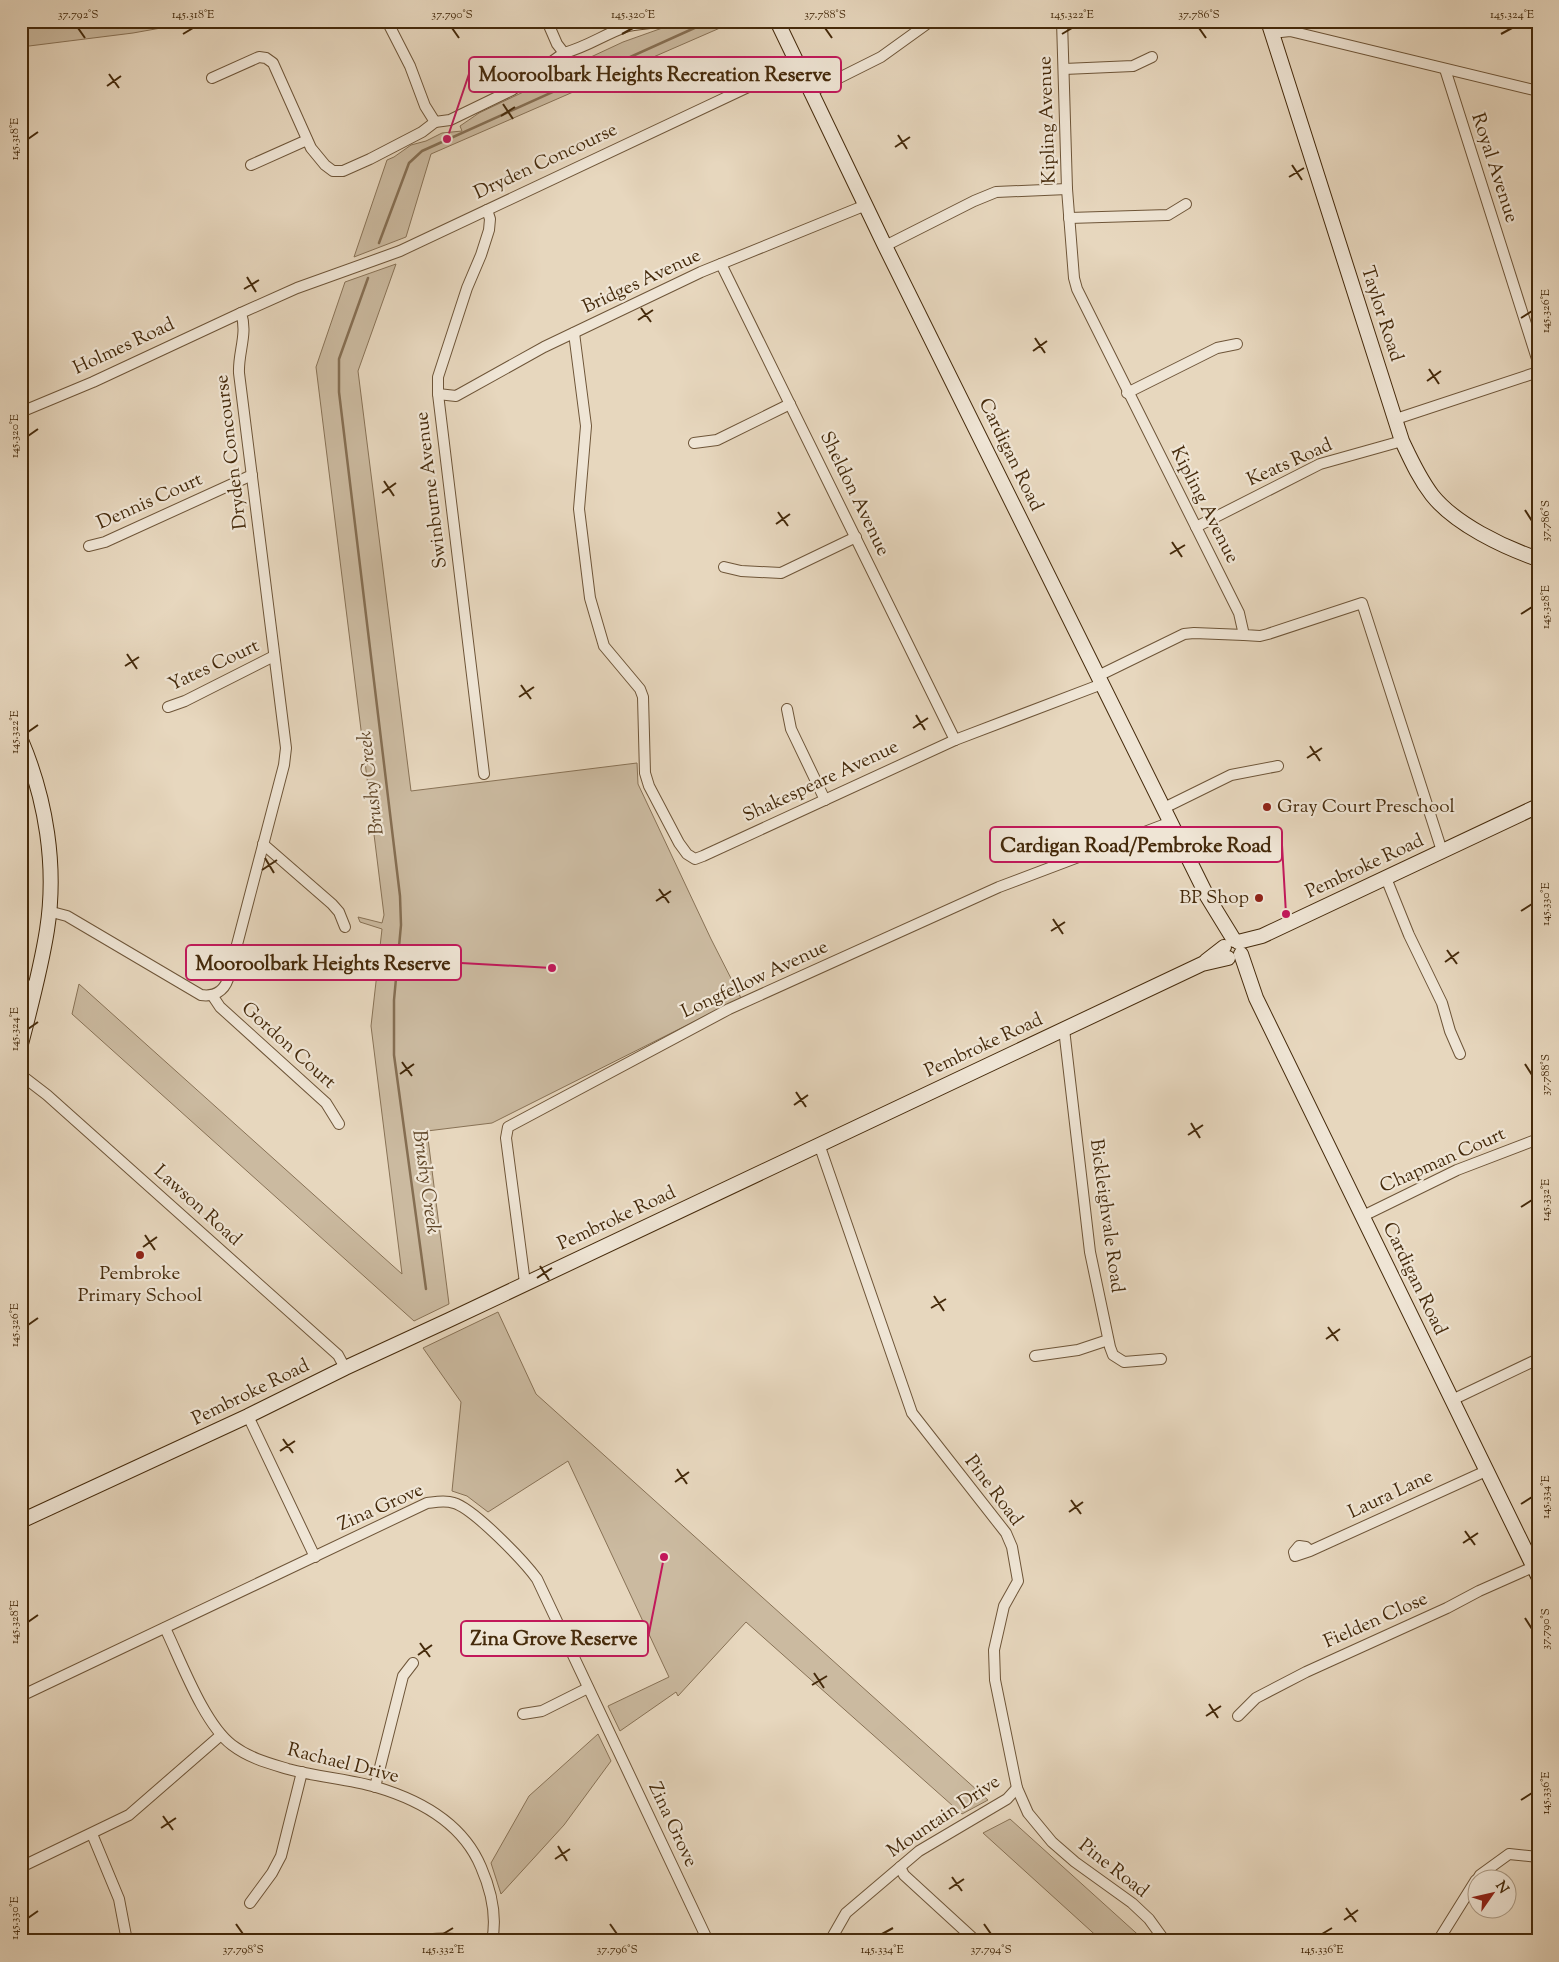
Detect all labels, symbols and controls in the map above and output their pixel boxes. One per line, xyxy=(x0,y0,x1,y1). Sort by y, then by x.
text: 37.792°S xyxy=(58,6,98,24)
text: 145.318°E xyxy=(172,6,215,24)
text: 37.790°S xyxy=(431,6,473,24)
text: 145.320°E xyxy=(611,6,656,24)
text: 37.788°S xyxy=(804,6,846,24)
text: 145.322°E xyxy=(1050,6,1094,24)
text: 37.786°S xyxy=(1178,6,1220,24)
text: 145.324°E xyxy=(1490,6,1535,24)
street label: Kipling Avenue xyxy=(1032,55,1064,184)
callout: Mooroolbark Heights Recreation Reserve xyxy=(469,57,841,92)
text: Mooroolbark Heights Recreation Reserve xyxy=(479,62,831,91)
street label: Royal Avenue xyxy=(1464,110,1524,227)
text: 145.318°E xyxy=(6,117,24,160)
street label: Dryden Concourse xyxy=(470,117,622,207)
street label: Bridges Avenue xyxy=(578,243,706,321)
street label: Taylor Road xyxy=(1353,263,1409,365)
text: 145.326°E xyxy=(1537,288,1555,333)
street label: Holmes Road xyxy=(69,312,179,382)
street label: Dryden Concourse xyxy=(209,373,255,531)
street label: Cardigan Road xyxy=(971,394,1049,516)
street label: Swinburne Avenue xyxy=(409,410,455,570)
text: 145.320°E xyxy=(6,413,24,458)
street label: Sheldon Avenue xyxy=(812,427,896,561)
street label: Keats Road xyxy=(1243,432,1337,494)
street label: Kipling Avenue xyxy=(1163,442,1245,568)
street label: Dennis Court xyxy=(93,466,208,537)
text: 37.786°S xyxy=(1537,500,1555,542)
text: 145.328°E xyxy=(1537,584,1555,629)
street label: Yates Court xyxy=(164,633,264,699)
text: 145.322°E xyxy=(6,710,24,754)
water label: Brushy Creek xyxy=(351,729,393,837)
street label: Shakespeare Avenue xyxy=(739,734,903,830)
place label: Gray Court Preschool xyxy=(1277,794,1455,821)
marker: Gray Court Preschool xyxy=(1261,801,1273,813)
callout: Cardigan Road/Pembroke Road xyxy=(990,827,1282,862)
street label: Pembroke Road xyxy=(1301,828,1429,906)
text: Cardigan Road/Pembroke Road xyxy=(1000,833,1272,862)
text: 145.330°E xyxy=(1537,882,1555,926)
place label: BP Shop xyxy=(1179,885,1249,912)
marker: BP Shop xyxy=(1253,892,1265,904)
street label: Longfellow Avenue xyxy=(677,934,833,1026)
callout: Mooroolbark Heights Reserve xyxy=(186,945,461,980)
text: Mooroolbark Heights Reserve xyxy=(195,951,451,980)
street label: Gordon Court xyxy=(235,996,342,1096)
text: 145.324°E xyxy=(6,1006,24,1051)
street label: Pembroke Road xyxy=(920,1007,1048,1085)
text: 37.788°S xyxy=(1537,1054,1555,1096)
street label: Chapman Court xyxy=(1376,1121,1511,1201)
water label: Brushy Creek xyxy=(403,1128,447,1236)
street label: Bickleighvale Road xyxy=(1082,1137,1130,1295)
street label: Lawson Road xyxy=(147,1159,247,1253)
text: 145.332°E xyxy=(1537,1178,1555,1221)
street label: Pembroke Road xyxy=(553,1180,681,1258)
street label: Cardigan Road xyxy=(1375,1218,1453,1340)
marker: Pembroke Primary School xyxy=(134,1249,146,1261)
place label: Pembroke Primary School xyxy=(78,1261,202,1310)
text: 145.326°E xyxy=(6,1302,24,1347)
street label: Pembroke Road xyxy=(188,1353,315,1433)
street label: Pine Road xyxy=(957,1450,1029,1532)
street label: Laura Lane xyxy=(1344,1463,1438,1526)
text: 145.334°E xyxy=(1537,1475,1555,1519)
street label: Zina Grove xyxy=(334,1477,428,1539)
street label: Fielden Close xyxy=(1320,1586,1432,1656)
text: 145.328°E xyxy=(6,1599,24,1644)
text: 37.790°S xyxy=(1537,1608,1555,1650)
callout: Zina Grove Reserve xyxy=(461,1621,648,1656)
text: Zina Grove Reserve xyxy=(471,1626,637,1655)
street label: Rachael Drive xyxy=(284,1737,402,1791)
street label: Mountain Drive xyxy=(882,1769,1006,1865)
text: 145.336°E xyxy=(1537,1771,1555,1815)
street label: Zina Grove xyxy=(641,1778,703,1872)
street label: Pine Road xyxy=(1072,1833,1154,1905)
north arrow xyxy=(1466,1870,1516,1920)
text: N xyxy=(1490,1878,1513,1898)
text: 145.330°E xyxy=(6,1896,24,1940)
text: 37.798°S xyxy=(222,1941,264,1959)
text: 145.332°E xyxy=(422,1941,465,1959)
text: 37.796°S xyxy=(596,1941,638,1959)
text: 145.334°E xyxy=(860,1941,904,1959)
text: 37.794°S xyxy=(970,1941,1012,1959)
text: 145.336°E xyxy=(1300,1941,1344,1959)

